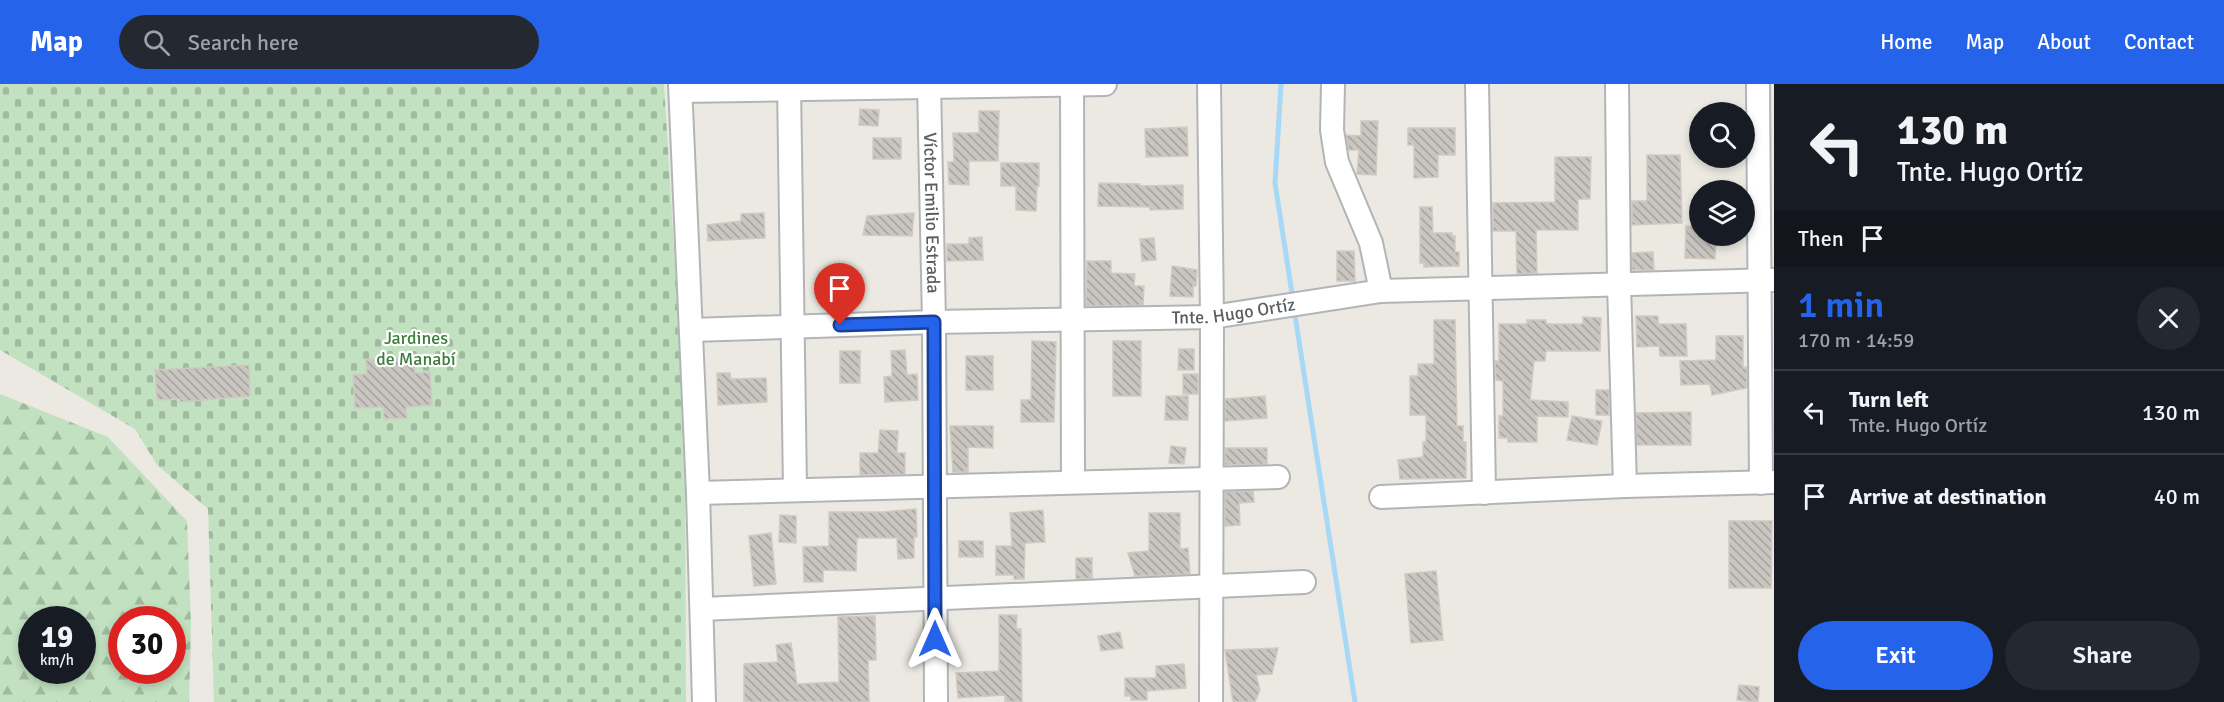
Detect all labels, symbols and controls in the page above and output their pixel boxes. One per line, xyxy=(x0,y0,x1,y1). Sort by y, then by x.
search box xyxy=(119,15,539,69)
text: Map xyxy=(30,25,83,59)
icon: search xyxy=(140,26,173,59)
text: Search here xyxy=(188,29,299,56)
text: Home xyxy=(1880,29,1933,55)
text: Map xyxy=(1966,29,2004,55)
text: About xyxy=(2037,29,2091,55)
text: Contact xyxy=(2124,29,2194,55)
map controls xyxy=(1689,102,1755,246)
button: search xyxy=(1689,102,1755,168)
text: 130 m xyxy=(1897,105,2008,156)
icon: left xyxy=(1798,108,1876,186)
street label: Víctor Emilio Estrada xyxy=(919,132,944,294)
text: Tnte. Hugo Ortíz xyxy=(1897,156,2083,189)
button: layers xyxy=(1689,180,1755,246)
icon: arrive xyxy=(1856,222,1889,255)
text: Then xyxy=(1798,225,1844,252)
pin xyxy=(814,263,865,325)
icon: arrive xyxy=(823,272,856,305)
text: 1 min xyxy=(1798,283,1884,328)
button: close xyxy=(2137,287,2200,350)
street label: Tnte. Hugo Ortíz xyxy=(1171,293,1297,329)
park label: Jardines de Manabí xyxy=(376,327,456,370)
text: 170 m · 14:59 xyxy=(1798,328,1914,353)
text: Turn left xyxy=(1849,386,1929,413)
icon: left xyxy=(1798,396,1831,429)
text: 130 m xyxy=(2142,399,2200,426)
text: Tnte. Hugo Ortíz xyxy=(1849,413,1987,438)
icon: arrive xyxy=(1798,480,1831,513)
text: Arrive at destination xyxy=(1849,483,2046,510)
text: 40 m xyxy=(2154,483,2200,510)
speed limit sign: 30 xyxy=(108,606,186,684)
position arrow xyxy=(903,607,967,671)
text: 19 xyxy=(41,619,73,656)
button: Exit xyxy=(1798,621,1993,690)
button: Share xyxy=(2005,621,2200,690)
text: km/h xyxy=(40,651,74,669)

